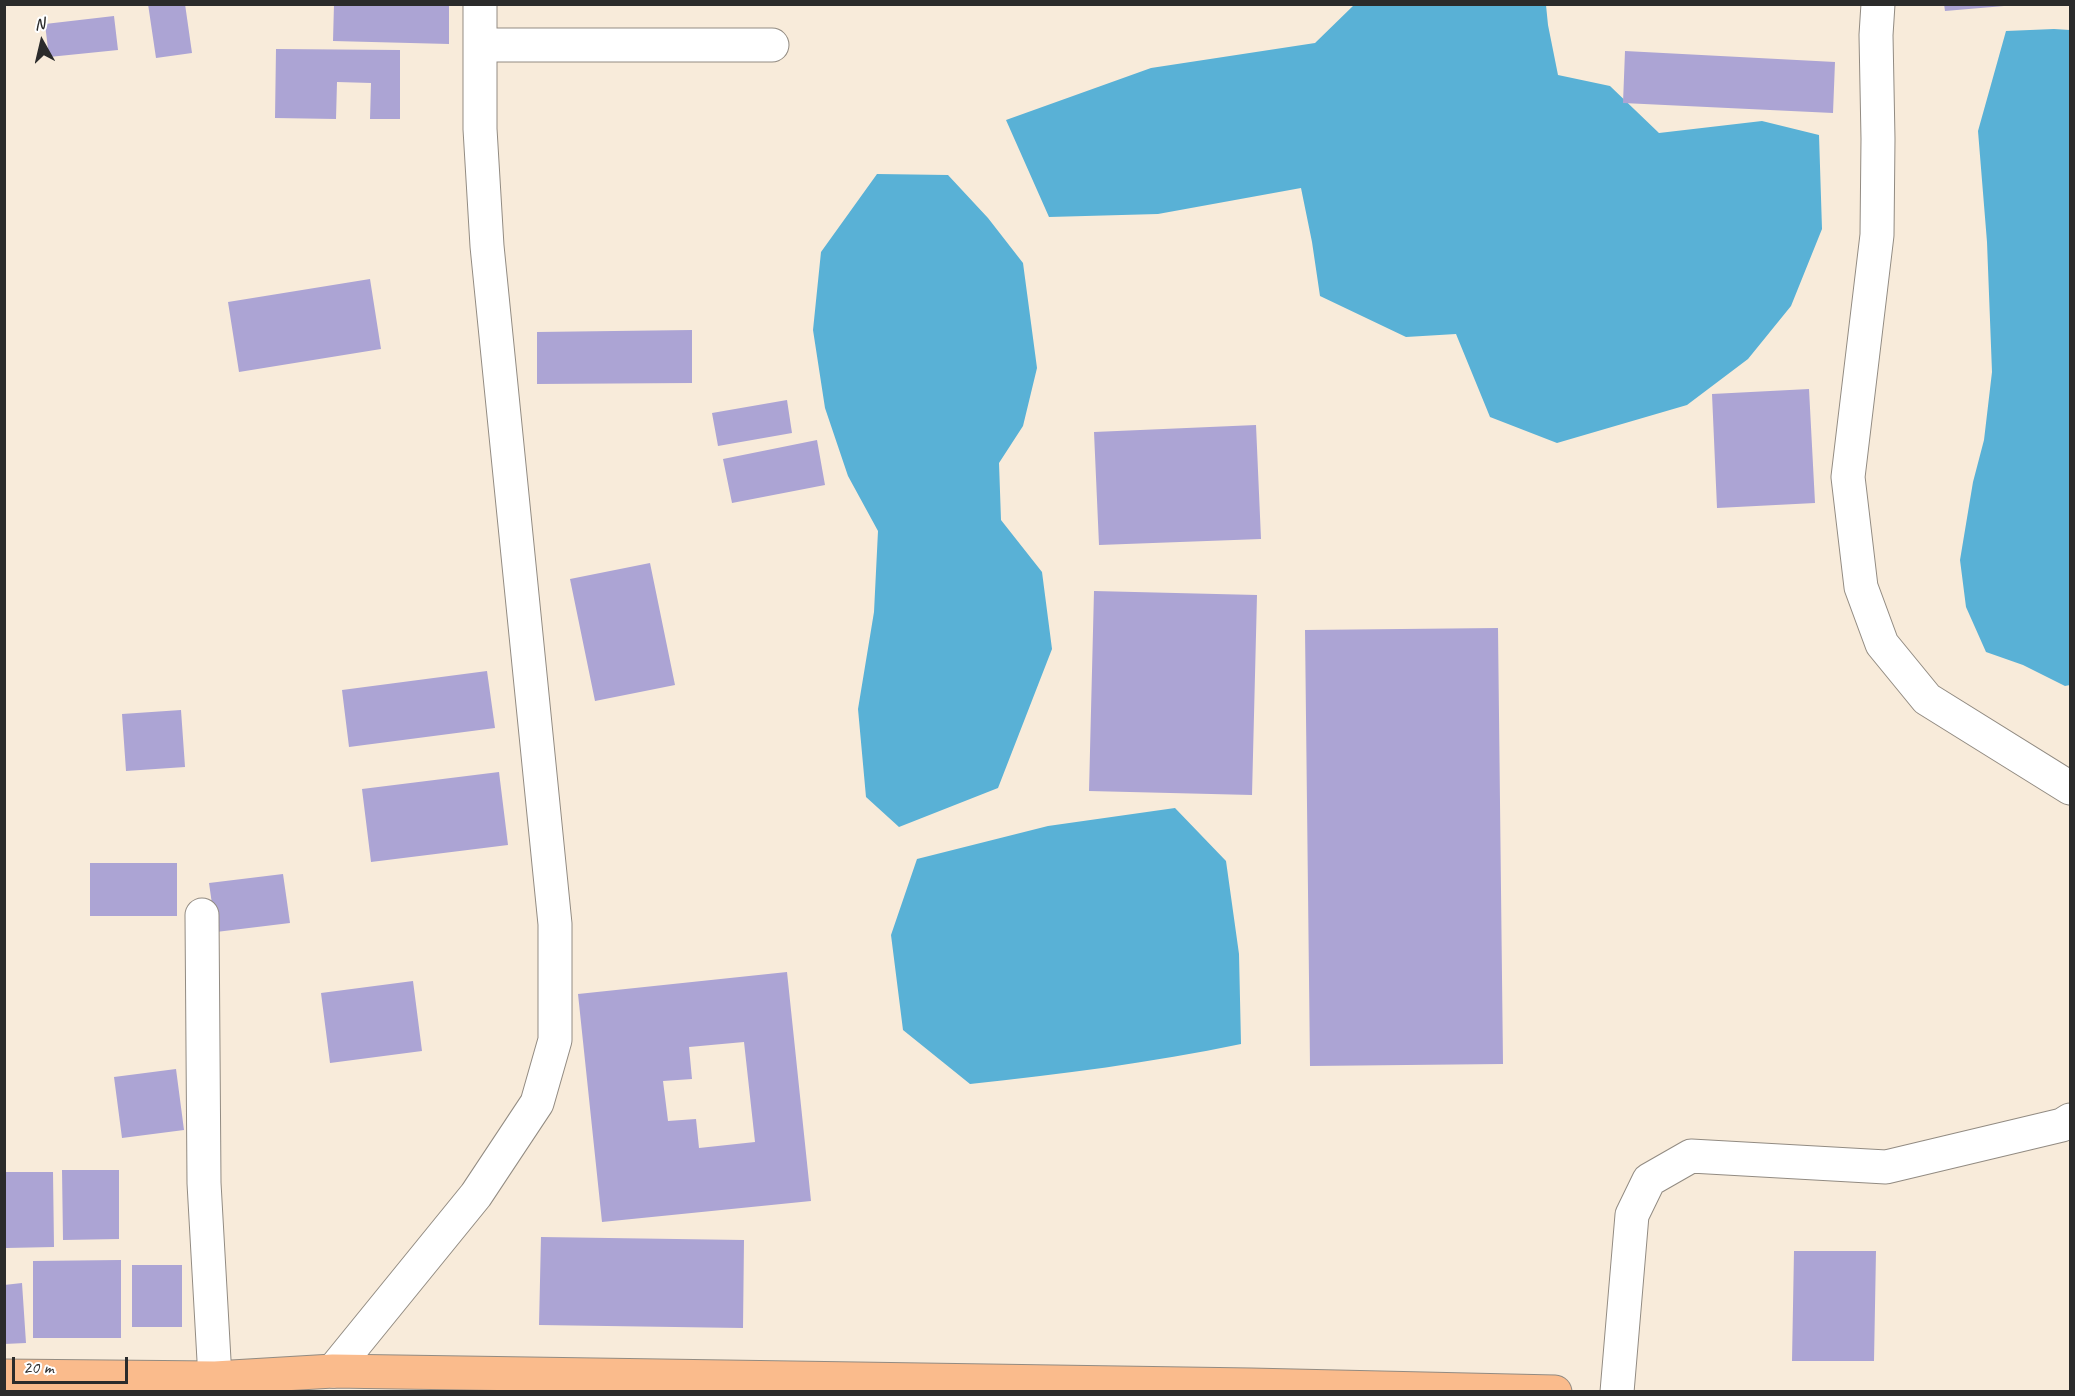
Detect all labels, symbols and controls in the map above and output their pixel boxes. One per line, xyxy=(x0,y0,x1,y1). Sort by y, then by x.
north arrow xyxy=(12,12,72,72)
text: N xyxy=(33,14,46,35)
scale bar xyxy=(15,1345,130,1383)
text: 20 m xyxy=(23,1356,54,1378)

